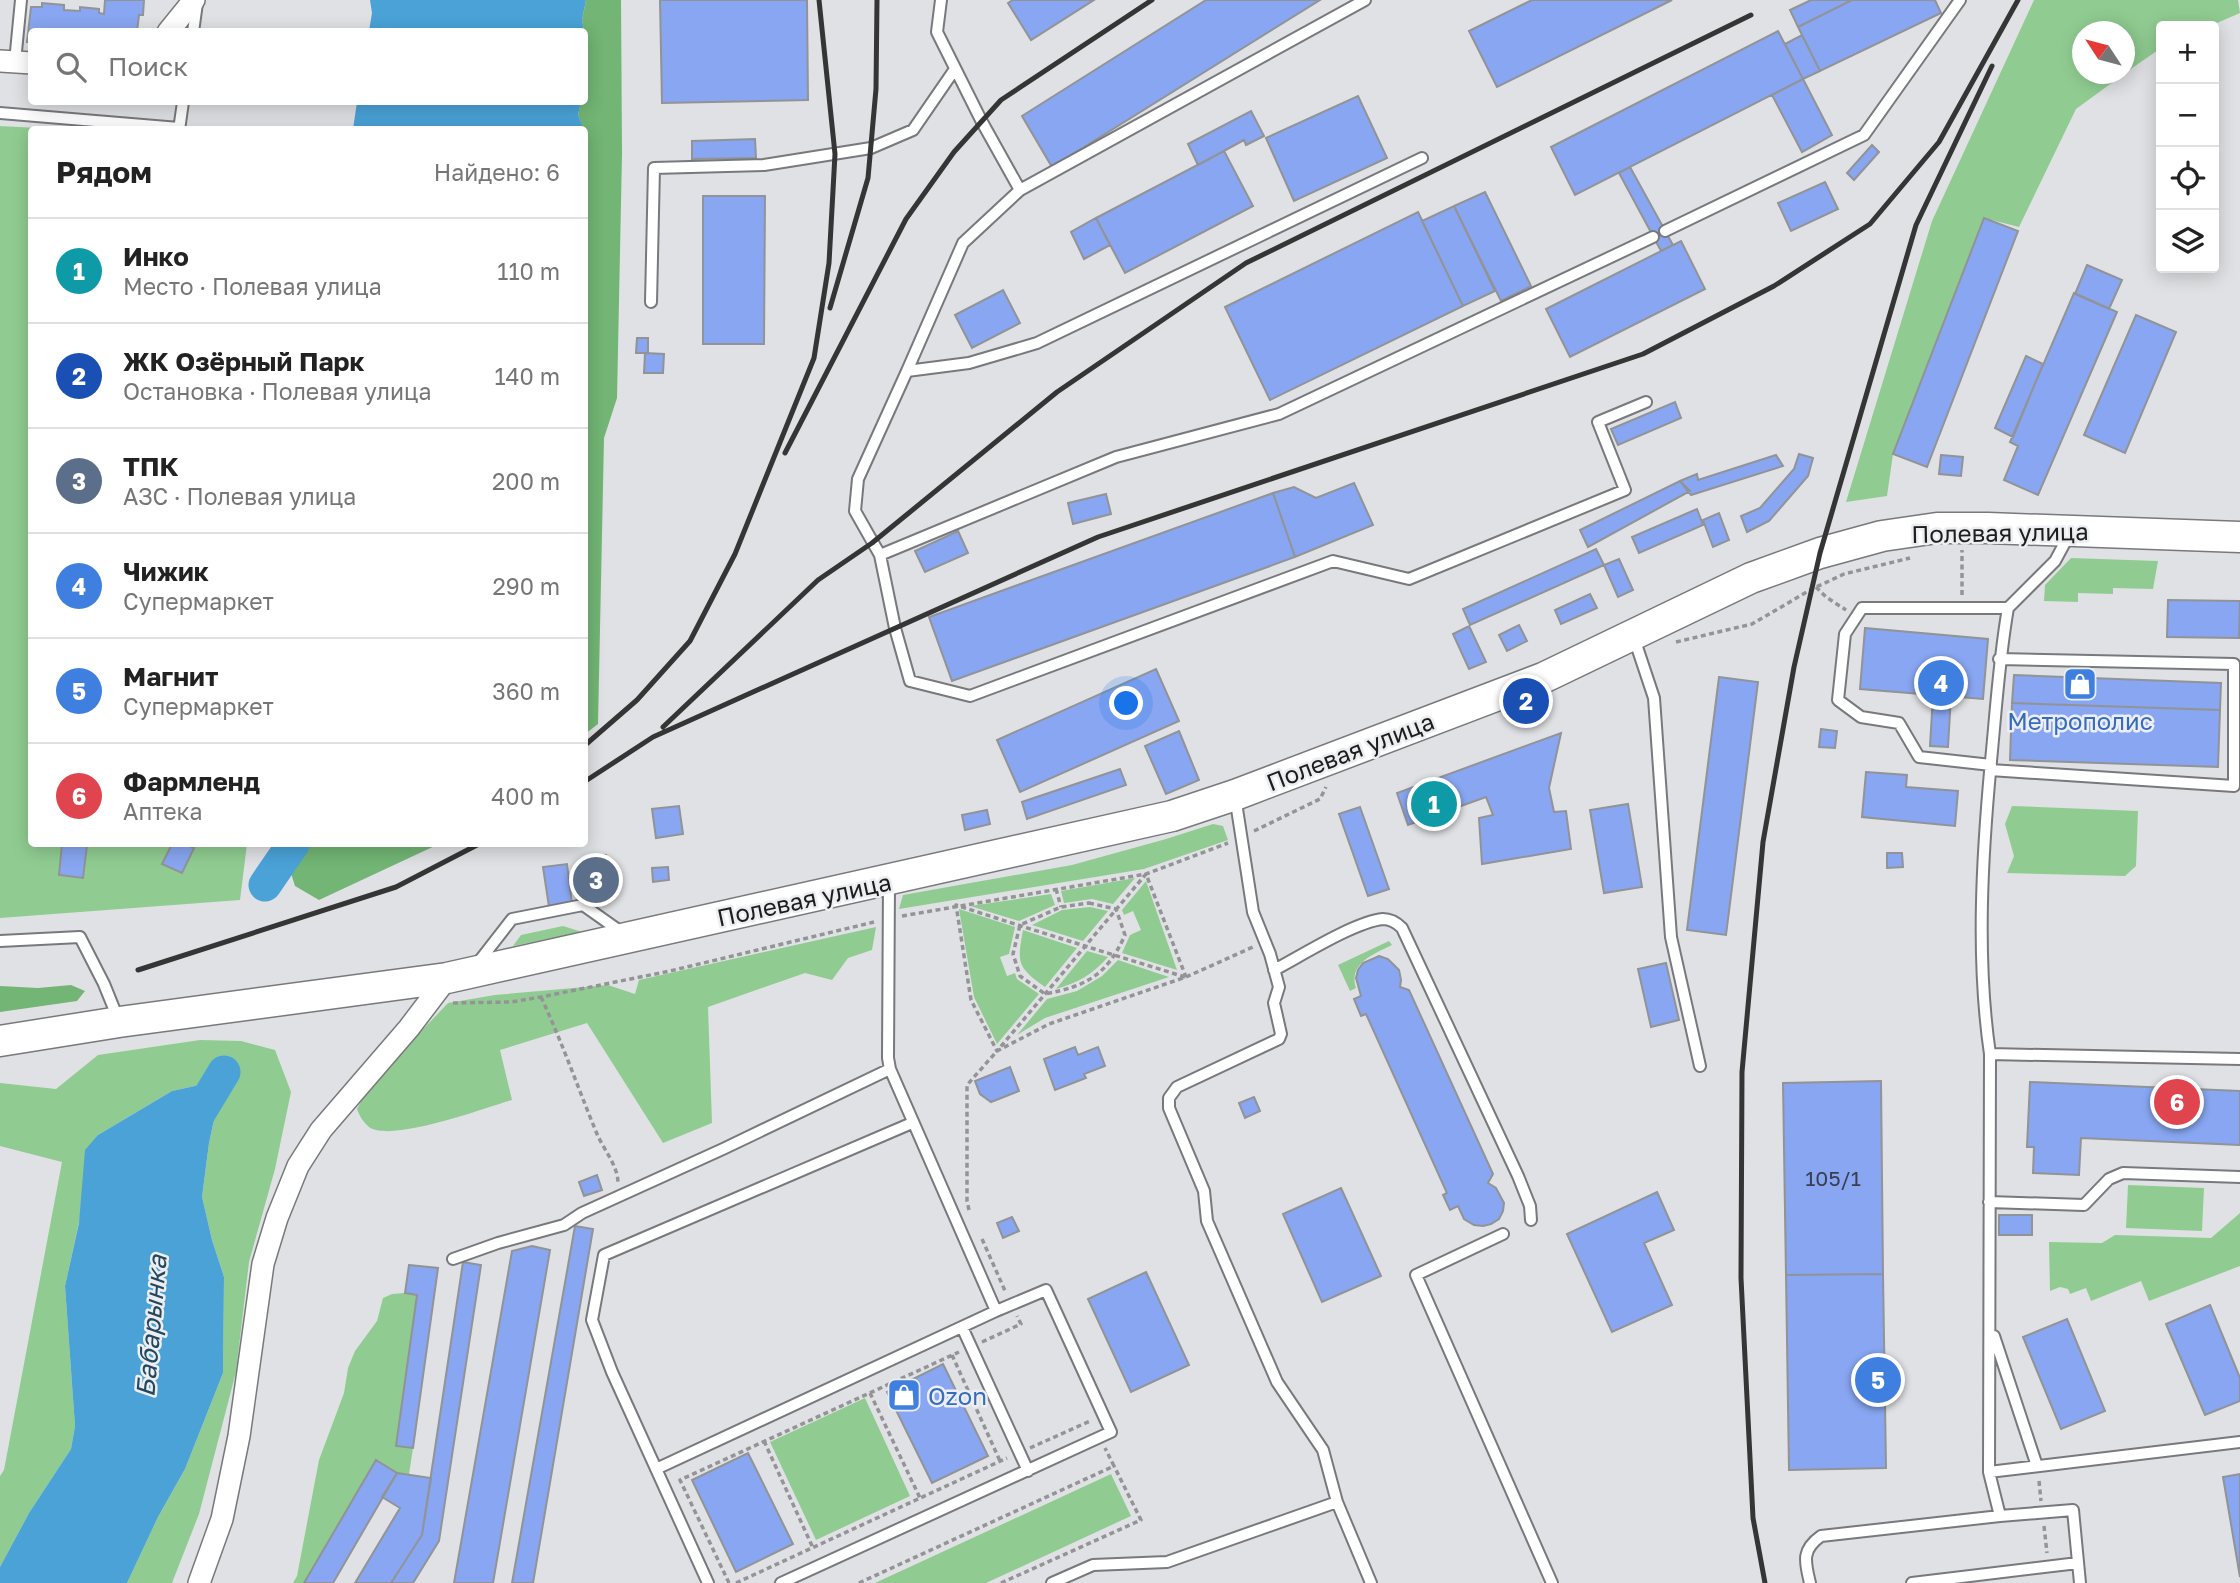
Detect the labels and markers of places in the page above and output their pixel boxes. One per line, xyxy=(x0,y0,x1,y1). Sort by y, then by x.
pin: 4 xyxy=(1918,657,1964,709)
shop icon: Метрополис xyxy=(2061,665,2099,703)
pin: 2 xyxy=(1503,675,1549,727)
place label: Метрополис xyxy=(2007,706,2153,735)
pin: 1 xyxy=(1411,778,1457,830)
pin: 3 xyxy=(573,854,619,906)
pin: 6 xyxy=(2154,1076,2200,1128)
pin: 5 xyxy=(1855,1354,1901,1406)
shop icon: Ozon xyxy=(885,1376,923,1414)
place label: Ozon xyxy=(928,1381,987,1410)

